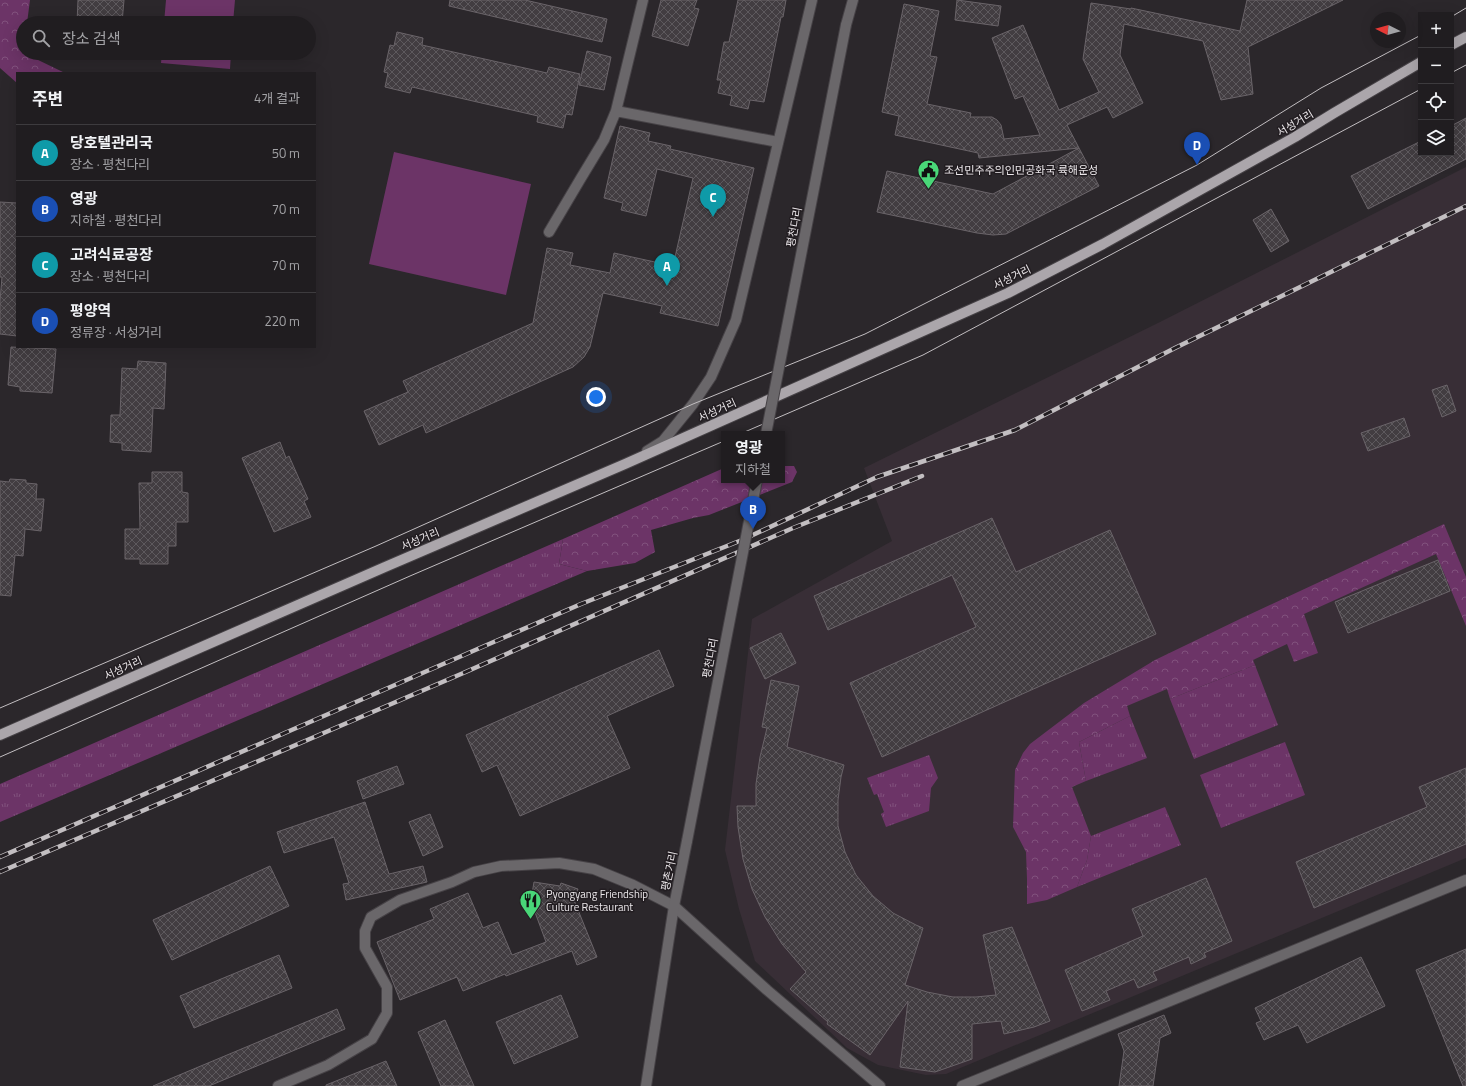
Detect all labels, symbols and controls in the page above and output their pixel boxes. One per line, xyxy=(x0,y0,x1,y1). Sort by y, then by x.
north arrow xyxy=(1370,12,1406,48)
map controls xyxy=(1418,12,1454,156)
button: + xyxy=(1418,12,1454,48)
search box xyxy=(16,16,316,60)
icon: search xyxy=(30,27,52,49)
text: 장소 검색 xyxy=(62,27,121,50)
button: − xyxy=(1418,48,1454,84)
button: locate xyxy=(1418,84,1454,120)
text: 주변 xyxy=(32,86,63,112)
text: 4개 결과 xyxy=(254,88,300,108)
street label: 서성거리 xyxy=(1274,106,1316,140)
button: layers xyxy=(1418,120,1454,156)
text: 당호텔관리국 xyxy=(70,131,153,154)
pin: D xyxy=(1184,132,1210,165)
text: A xyxy=(41,143,49,163)
text: 50 m xyxy=(272,143,300,163)
text: 장소 · 평천다리 xyxy=(70,154,150,174)
public building icon: 조선민주주의인민공화국 륙해운성 xyxy=(915,157,941,190)
place label: 조선민주주의인민공화국 륙해운성 xyxy=(944,162,1098,178)
pin: C xyxy=(700,184,726,217)
text: 영광 xyxy=(70,187,98,210)
text: B xyxy=(41,199,49,219)
text: 70 m xyxy=(272,199,300,219)
street label: 평천다리 xyxy=(782,206,806,248)
text: 지하철 · 평천다리 xyxy=(70,210,162,230)
text: 고려식료공장 xyxy=(70,243,153,266)
pin: A xyxy=(654,253,680,286)
text: C xyxy=(41,255,49,275)
text: 70 m xyxy=(272,255,300,275)
street label: 서성거리 xyxy=(990,261,1034,293)
text: 장소 · 평천다리 xyxy=(70,266,150,286)
text: 평양역 xyxy=(70,299,111,322)
text: D xyxy=(41,311,49,331)
text: 220 m xyxy=(264,311,300,331)
text: 정류장 · 서성거리 xyxy=(70,322,162,342)
your location xyxy=(586,387,606,407)
street label: 서성거리 xyxy=(695,394,739,426)
popup xyxy=(721,431,785,483)
text: 영광 xyxy=(735,436,763,459)
text: 지하철 xyxy=(735,459,771,479)
pin: B xyxy=(740,496,766,529)
street label: 서성거리 xyxy=(398,524,442,554)
street label: 평천다리 xyxy=(698,637,722,679)
street label: 서성거리 xyxy=(101,652,145,684)
street label: 평촌거리 xyxy=(657,850,681,892)
place label: Pyongyang Friendship Culture Restaurant xyxy=(546,886,648,915)
restaurant icon: Pyongyang Friendship Culture Restaurant xyxy=(517,887,543,920)

